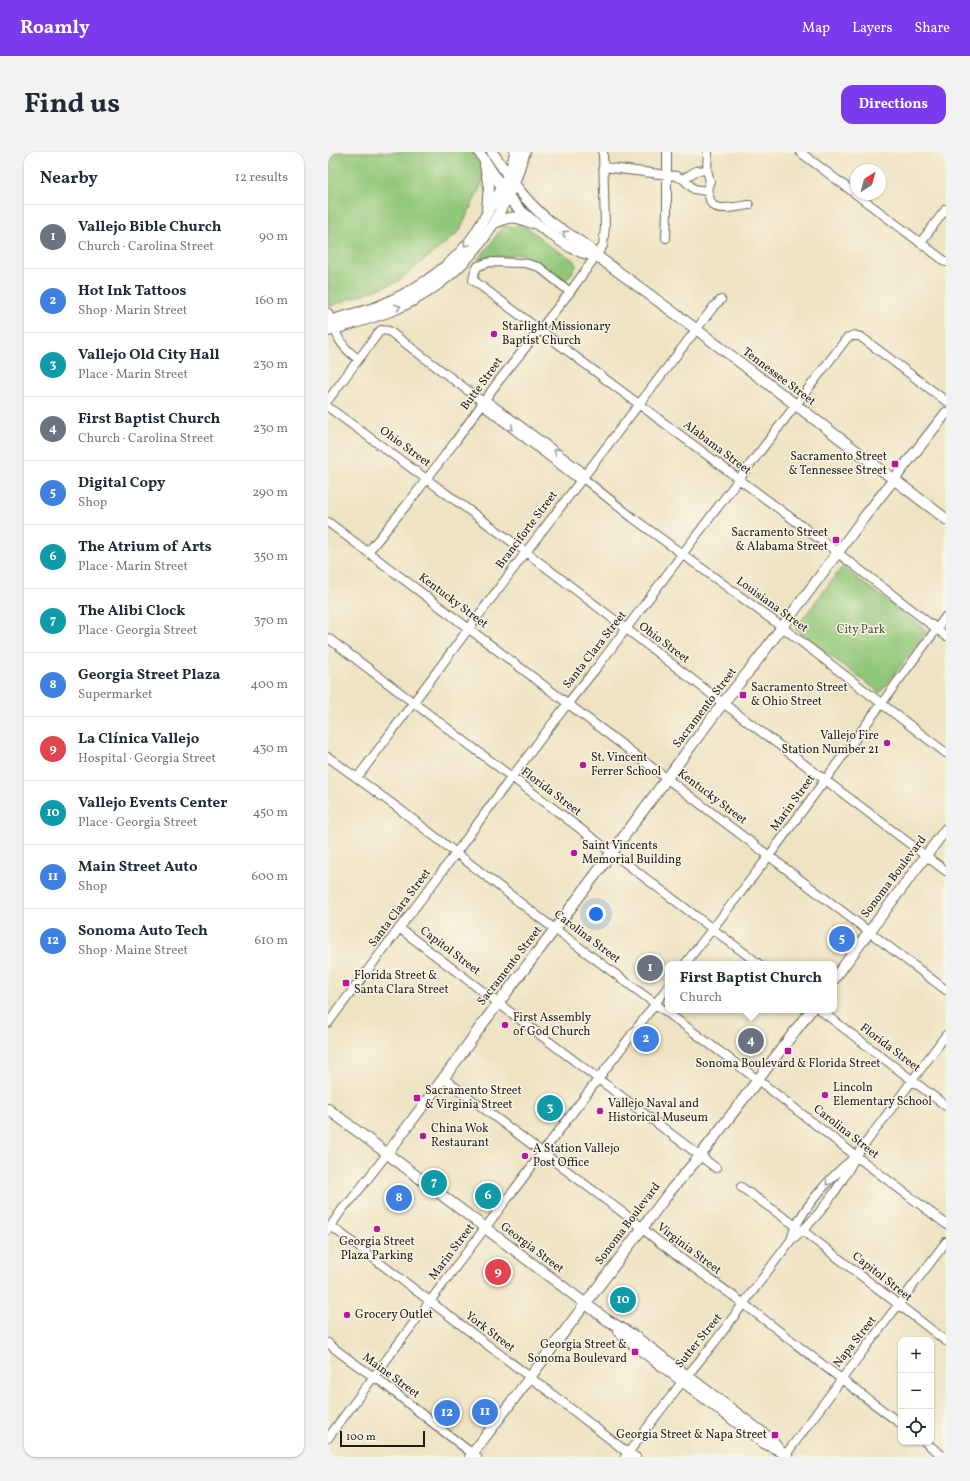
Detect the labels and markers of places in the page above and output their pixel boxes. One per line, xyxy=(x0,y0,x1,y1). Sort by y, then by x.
place label: Starlight Missionary Baptist Church xyxy=(502,319,611,349)
marker: Starlight Missionary Baptist Church xyxy=(489,329,499,339)
place label: Sacramento Street & Tennessee Street xyxy=(789,449,887,479)
marker: Sacramento Street & Tennessee Street xyxy=(890,459,900,469)
place label: Sacramento Street & Alabama Street xyxy=(731,525,828,555)
marker: Sacramento Street & Alabama Street xyxy=(831,535,841,545)
place label: Sacramento Street & Ohio Street xyxy=(751,680,848,710)
marker: Sacramento Street & Ohio Street xyxy=(738,690,748,700)
place label: Vallejo Fire Station Number 21 xyxy=(782,728,879,758)
marker: Vallejo Fire Station Number 21 xyxy=(882,738,892,748)
place label: St. Vincent Ferrer School xyxy=(591,750,661,780)
marker: St. Vincent Ferrer School xyxy=(578,760,588,770)
place label: Saint Vincents Memorial Building xyxy=(582,838,681,868)
marker: Saint Vincents Memorial Building xyxy=(569,848,579,858)
pin: 5 xyxy=(829,924,855,954)
pin: 1 xyxy=(637,953,663,983)
place label: Florida Street & Santa Clara Street xyxy=(354,968,449,998)
marker: Florida Street & Santa Clara Street xyxy=(341,978,351,988)
place label: First Assembly of God Church xyxy=(513,1010,592,1040)
marker: First Assembly of God Church xyxy=(500,1020,510,1030)
pin: 2 xyxy=(633,1024,659,1054)
pin: 4 xyxy=(738,1026,764,1056)
marker: Sonoma Boulevard & Florida Street xyxy=(783,1046,793,1056)
place label: Sonoma Boulevard & Florida Street xyxy=(695,1056,881,1072)
place label: Lincoln Elementary School xyxy=(833,1080,932,1110)
place label: Sacramento Street & Virginia Street xyxy=(425,1083,522,1113)
marker: Lincoln Elementary School xyxy=(820,1090,830,1100)
marker: Sacramento Street & Virginia Street xyxy=(412,1093,422,1103)
pin: 3 xyxy=(537,1093,563,1123)
place label: Vallejo Naval and Historical Museum xyxy=(608,1096,709,1126)
marker: Vallejo Naval and Historical Museum xyxy=(595,1106,605,1116)
place label: China Wok Restaurant xyxy=(431,1121,489,1151)
marker: China Wok Restaurant xyxy=(418,1131,428,1141)
place label: A Station Vallejo Post Office xyxy=(533,1141,620,1171)
marker: A Station Vallejo Post Office xyxy=(520,1151,530,1161)
pin: 7 xyxy=(421,1168,447,1198)
pin: 6 xyxy=(475,1181,501,1211)
pin: 8 xyxy=(386,1183,412,1213)
marker: Georgia Street Plaza Parking xyxy=(372,1224,382,1234)
place label: Georgia Street Plaza Parking xyxy=(339,1234,415,1264)
pin: 9 xyxy=(485,1257,511,1287)
pin: 10 xyxy=(610,1285,636,1315)
place label: Grocery Outlet xyxy=(355,1307,433,1323)
marker: Grocery Outlet xyxy=(342,1310,352,1320)
place label: Georgia Street & Sonoma Boulevard xyxy=(528,1337,627,1367)
marker: Georgia Street & Sonoma Boulevard xyxy=(630,1347,640,1357)
pin: 11 xyxy=(472,1397,498,1427)
pin: 12 xyxy=(434,1398,460,1428)
place label: Georgia Street & Napa Street xyxy=(616,1427,767,1443)
marker: Georgia Street & Napa Street xyxy=(770,1430,780,1440)

